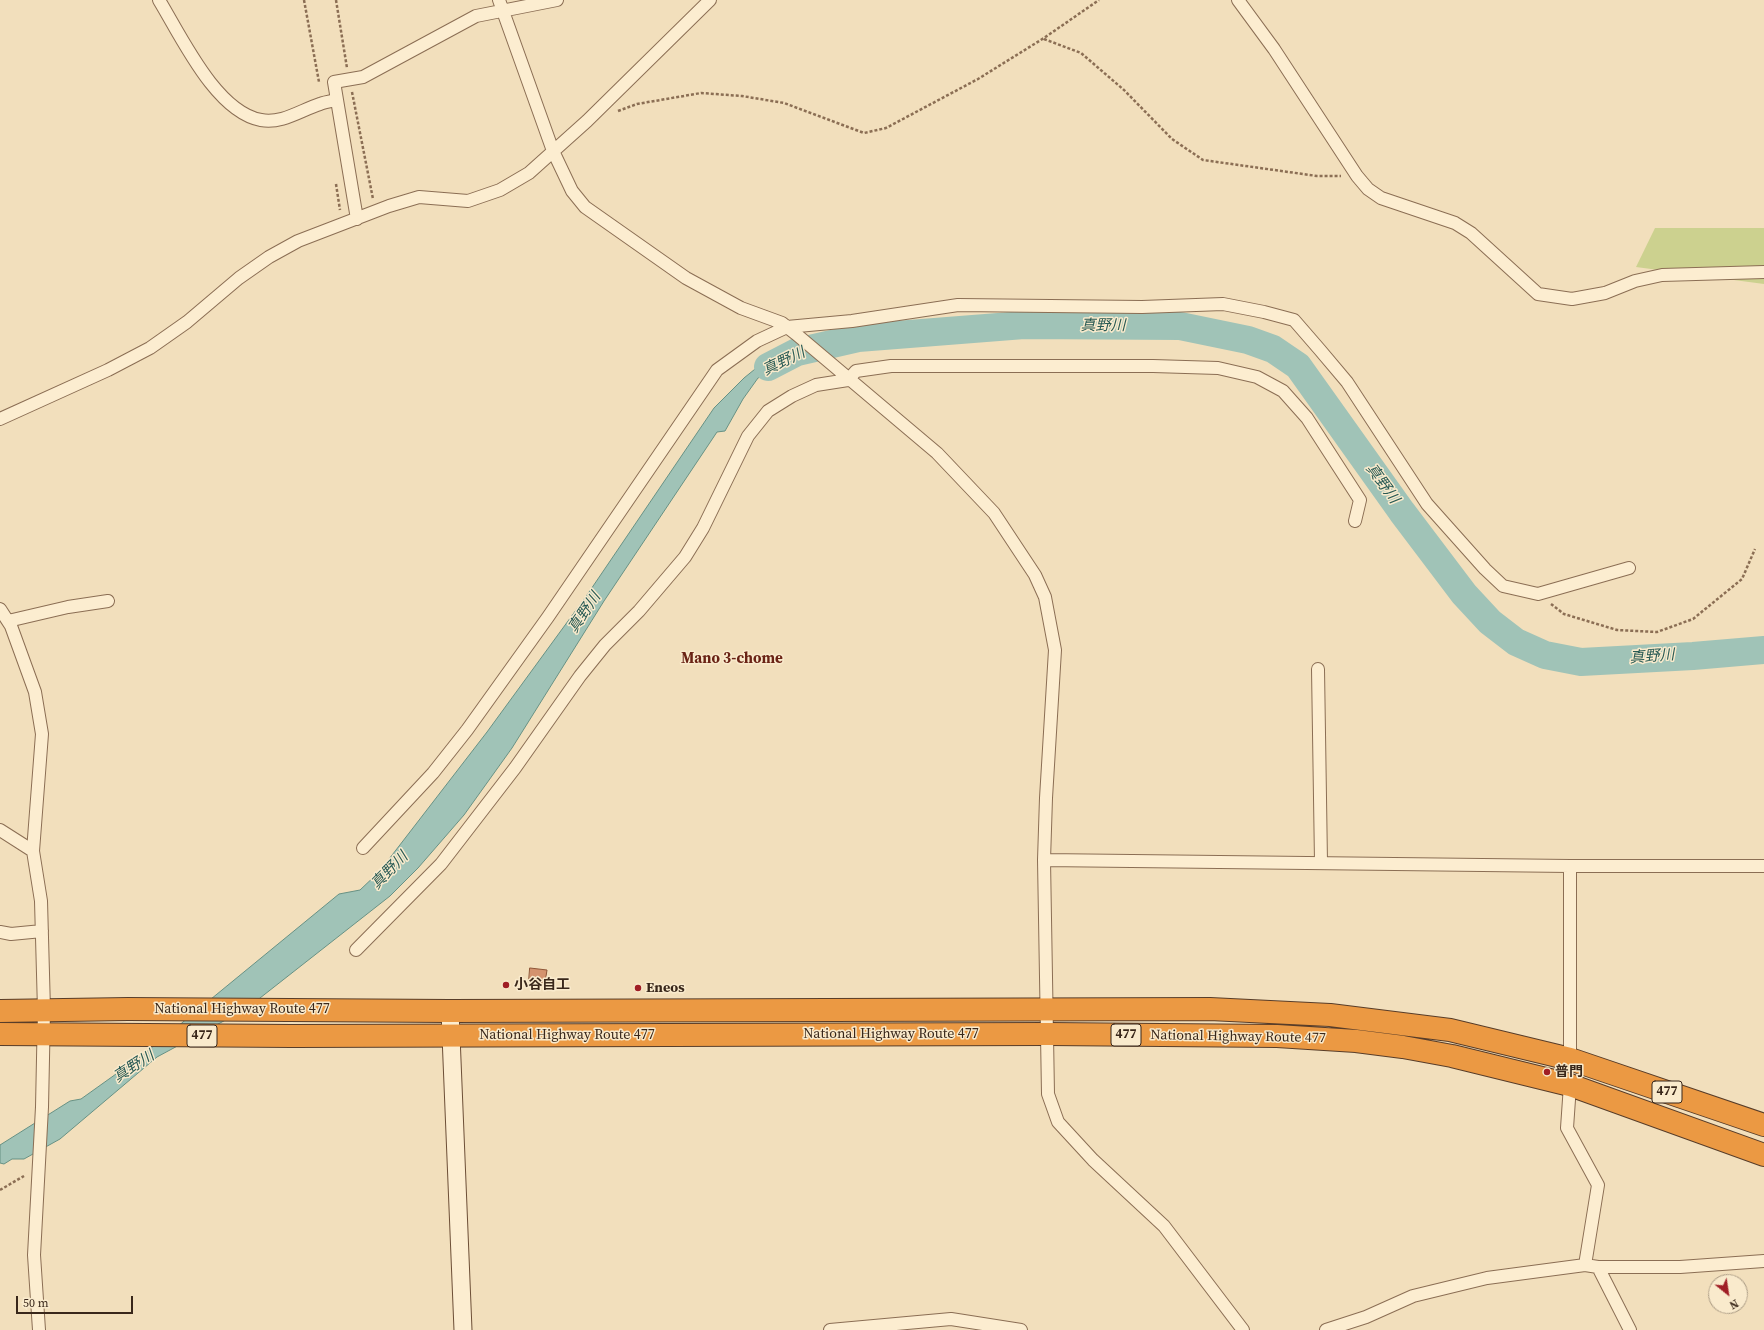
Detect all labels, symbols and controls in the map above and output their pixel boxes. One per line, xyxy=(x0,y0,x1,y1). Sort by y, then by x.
water label: 真野川 xyxy=(1081,317,1125,335)
water label: 真野川 xyxy=(760,344,808,380)
water label: 真野川 xyxy=(1361,461,1403,507)
water label: 真野川 xyxy=(565,589,605,637)
water label: 真野川 xyxy=(1629,646,1675,668)
district label: Mano 3-chome xyxy=(681,650,783,668)
water label: 真野川 xyxy=(368,849,412,893)
place label: 小谷自工 xyxy=(514,977,570,993)
marker: 小谷自工 xyxy=(501,980,511,990)
place label: Eneos xyxy=(646,980,685,996)
marker: Eneos xyxy=(633,983,643,993)
street label: National Highway Route 477 xyxy=(154,1001,330,1017)
road number: 477 xyxy=(1111,1024,1141,1046)
road number: 477 xyxy=(187,1025,217,1047)
street label: National Highway Route 477 xyxy=(803,1026,979,1042)
street label: National Highway Route 477 xyxy=(479,1027,655,1043)
street label: National Highway Route 477 xyxy=(1150,1027,1326,1047)
water label: 真野川 xyxy=(110,1047,158,1087)
place label: 普門 xyxy=(1555,1064,1583,1080)
marker: 普門 xyxy=(1542,1067,1552,1077)
road number: 477 xyxy=(1652,1081,1682,1103)
north arrow xyxy=(1708,1274,1748,1314)
scale bar xyxy=(18,1288,135,1314)
text: 50 m xyxy=(23,1295,49,1311)
text: N xyxy=(1727,1295,1741,1312)

